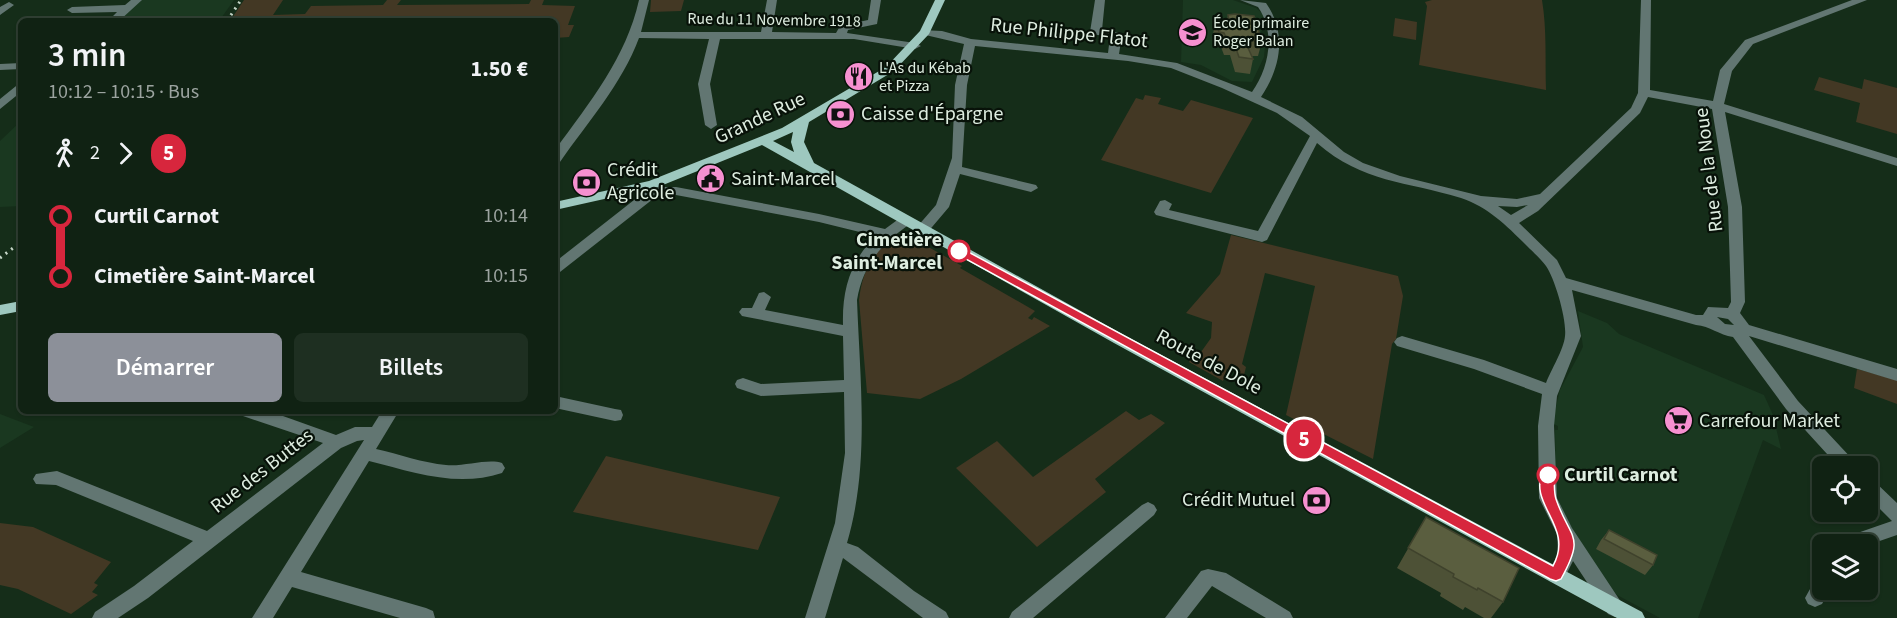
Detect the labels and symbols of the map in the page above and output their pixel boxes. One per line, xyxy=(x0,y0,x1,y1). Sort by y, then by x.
street label: Rue du 11 Novembre 1918 xyxy=(687,7,861,33)
street label: Rue Philippe Flatot xyxy=(989,11,1149,55)
place label: École primaire Roger Balan xyxy=(1213,12,1309,52)
school or university icon: École primaire Roger Balan xyxy=(1176,16,1208,48)
place label: L'As du Kébab et Pizza xyxy=(879,57,971,97)
restaurant icon: L'As du Kébab et Pizza xyxy=(842,61,874,93)
street label: Grande Rue xyxy=(710,85,810,151)
bank icon: Caisse d'Épargne xyxy=(824,98,856,130)
place label: Caisse d'Épargne xyxy=(861,100,1003,128)
street label: Rue de la Noue xyxy=(1687,106,1731,234)
place label: Crédit Agricole xyxy=(607,156,674,207)
public building icon: Saint-Marcel xyxy=(694,163,726,195)
place label: Saint-Marcel xyxy=(731,165,835,193)
bank icon: Crédit Agricole xyxy=(570,166,602,198)
place label: Cimetière Saint-Marcel xyxy=(831,226,942,277)
marker: Cimetière Saint-Marcel xyxy=(948,240,970,262)
street label: Route de Dole xyxy=(1151,322,1267,402)
supermarket icon: Carrefour Market xyxy=(1662,405,1694,437)
place label: Carrefour Market xyxy=(1699,407,1840,435)
line badge: 5 xyxy=(1284,420,1324,458)
street label: Rue des Buttes xyxy=(205,422,319,520)
place label: Curtil Carnot xyxy=(1564,461,1678,489)
marker: Curtil Carnot xyxy=(1537,464,1559,486)
bank icon: Crédit Mutuel xyxy=(1300,484,1332,516)
place label: Crédit Mutuel xyxy=(1182,486,1295,514)

